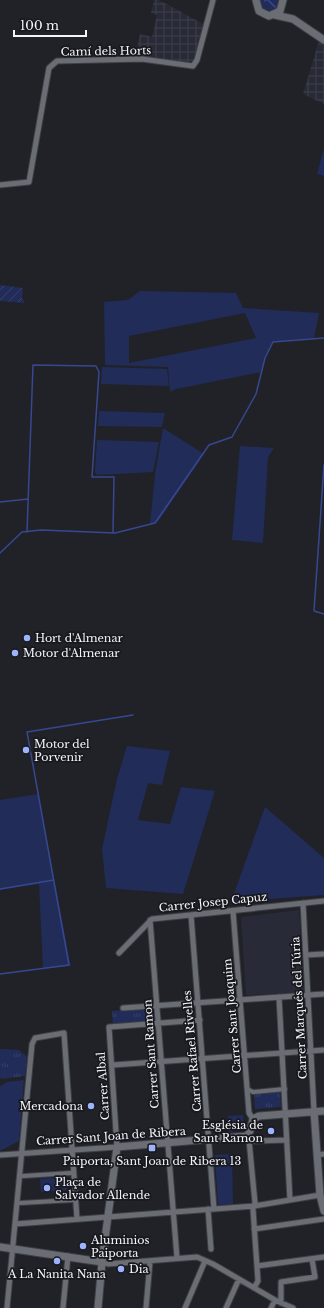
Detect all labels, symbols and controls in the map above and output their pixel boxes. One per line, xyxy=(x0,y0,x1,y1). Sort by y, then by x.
scale bar xyxy=(14,12,86,38)
text: 100 m xyxy=(20,18,59,33)
street label: Camí dels Horts xyxy=(61,43,151,59)
place label: Hort d'Almenar xyxy=(35,631,123,645)
marker: Hort d'Almenar xyxy=(22,633,32,643)
place label: Motor d'Almenar xyxy=(23,646,120,660)
marker: Motor d'Almenar xyxy=(10,648,20,658)
place label: Motor del Porvenir xyxy=(34,737,90,764)
marker: Motor del Porvenir xyxy=(21,745,31,755)
street label: Carrer Josep Capuz xyxy=(158,889,268,915)
street label: Carrer Marqués del Túria xyxy=(288,935,310,1080)
street label: Carrer Sant Joaquim xyxy=(220,958,244,1074)
street label: Carrer Rafael Rivelles xyxy=(180,990,204,1112)
street label: Carrer Sant Ramon xyxy=(140,999,162,1109)
street label: Carrer Albal xyxy=(94,1051,112,1121)
place label: Mercadona xyxy=(20,1099,84,1113)
marker: Mercadona xyxy=(86,1101,96,1111)
place label: Església de Sant Ramon xyxy=(194,1118,263,1145)
street label: Carrer Sant Joan de Ribera xyxy=(36,1124,187,1148)
marker: Església de Sant Ramon xyxy=(266,1126,276,1136)
marker: Paiporta, Sant Joan de Ribera 13 xyxy=(147,1143,157,1153)
place label: Paiporta, Sant Joan de Ribera 13 xyxy=(63,1154,242,1168)
place label: Plaça de Salvador Allende xyxy=(55,1175,150,1202)
marker: Plaça de Salvador Allende xyxy=(42,1183,52,1193)
place label: Aluminios Paiporta xyxy=(90,1233,150,1260)
marker: Aluminios Paiporta xyxy=(78,1241,88,1251)
marker: A La Nanita Nana xyxy=(52,1256,62,1266)
place label: Dia xyxy=(129,1262,149,1276)
marker: Dia xyxy=(116,1264,126,1274)
place label: A La Nanita Nana xyxy=(7,1267,107,1281)

